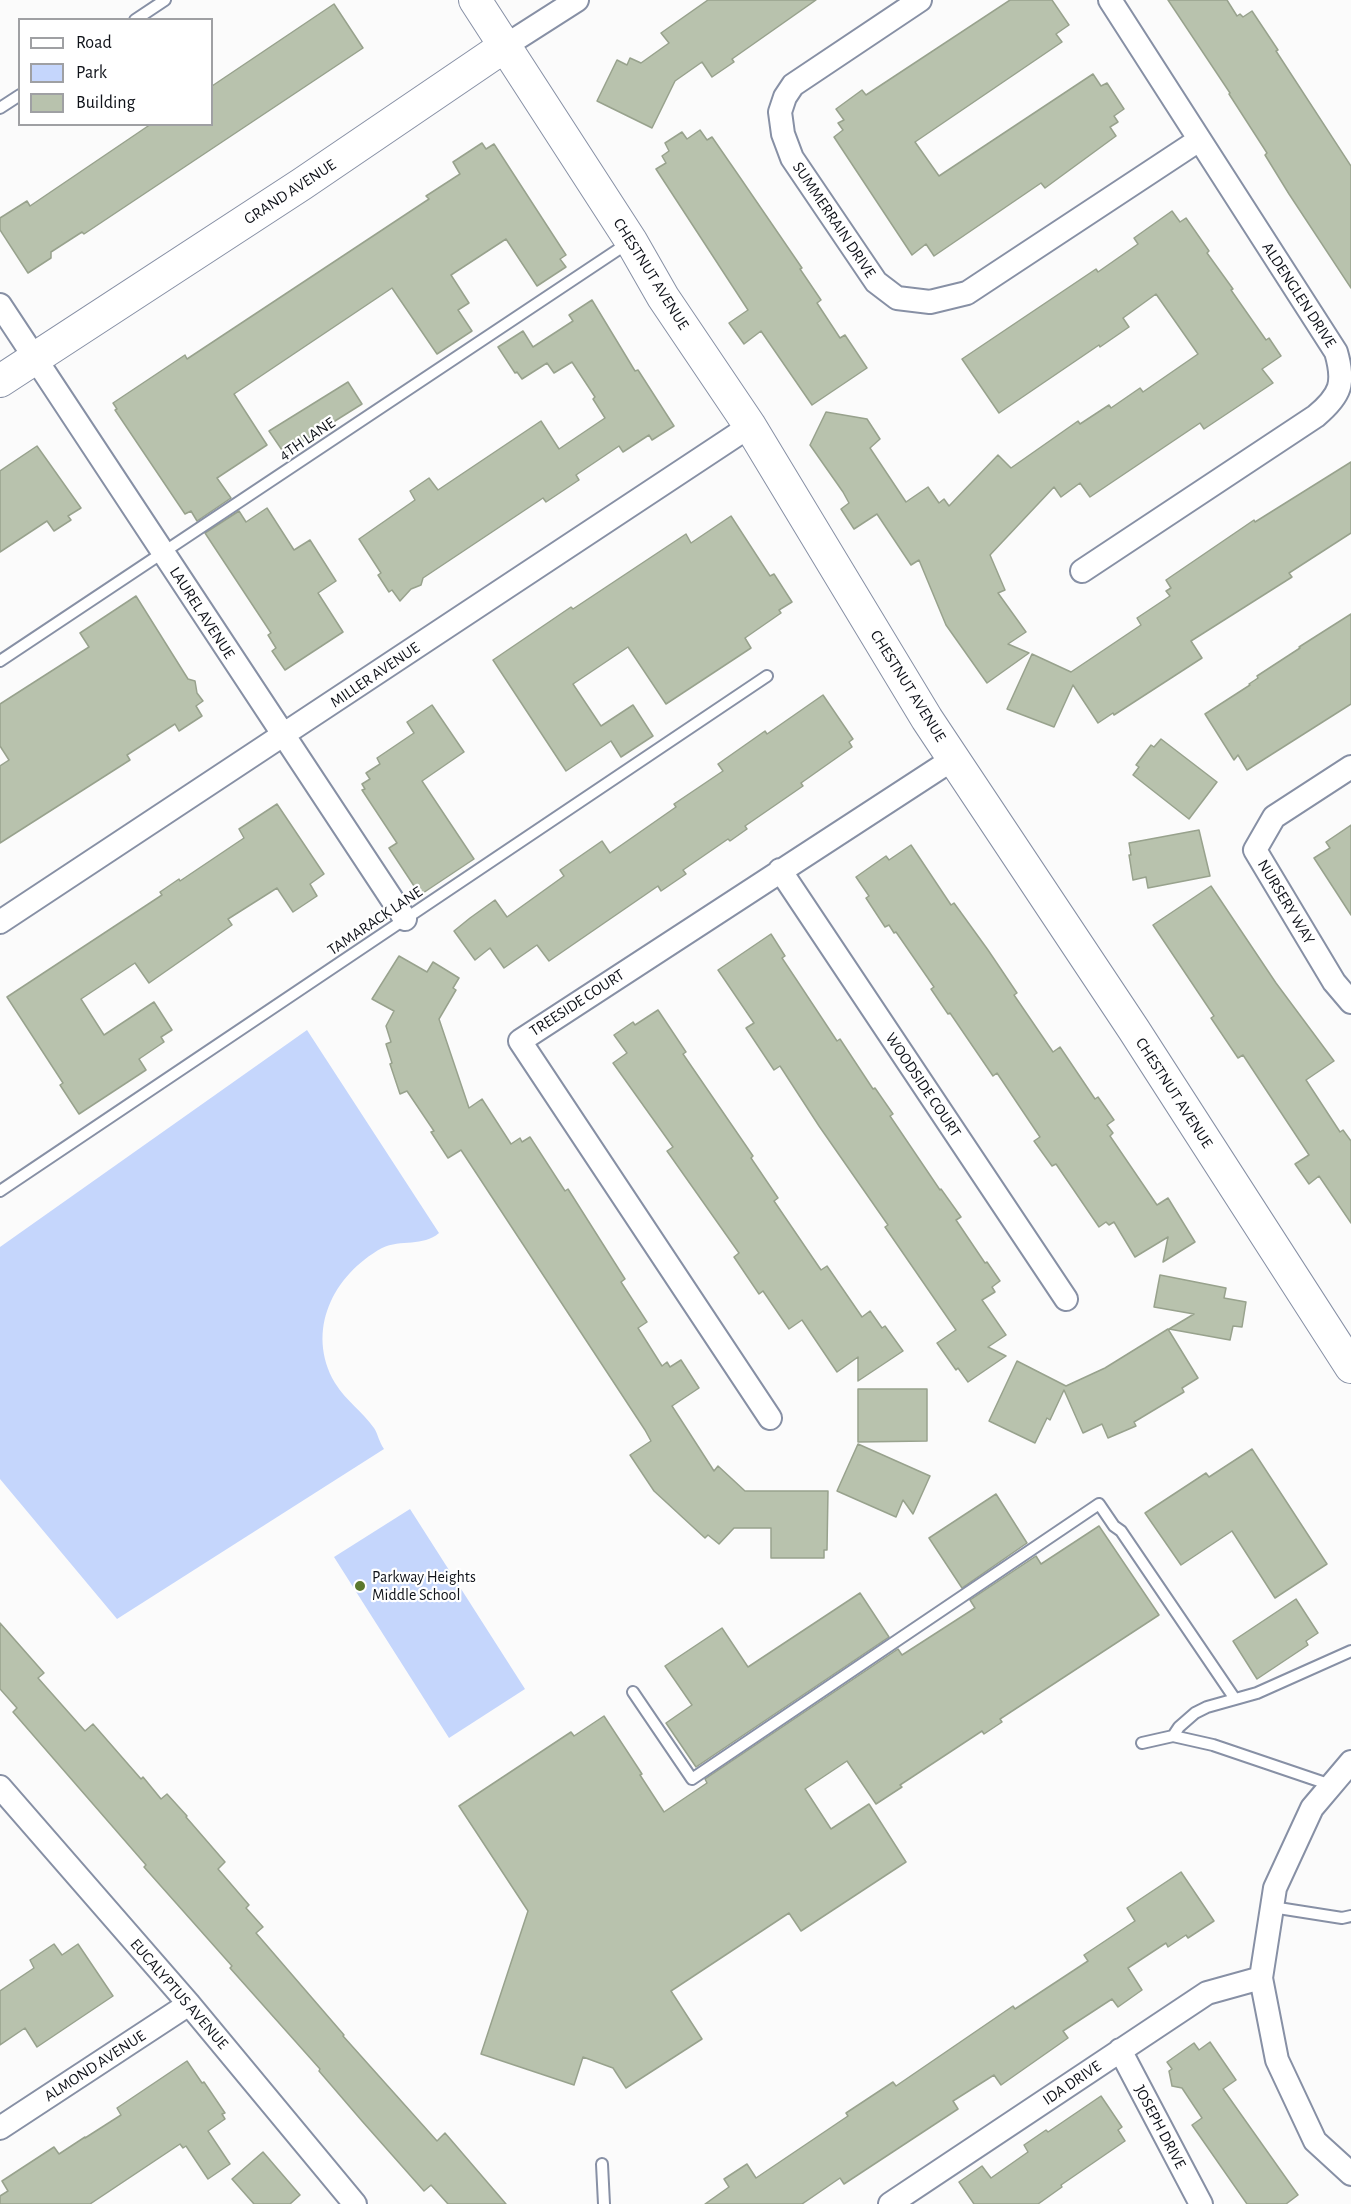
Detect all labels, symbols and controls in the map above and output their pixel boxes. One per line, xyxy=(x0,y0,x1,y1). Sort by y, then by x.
legend xyxy=(18,18,213,126)
text: Road xyxy=(76,34,112,52)
text: Park xyxy=(76,64,107,82)
text: Building xyxy=(76,94,135,112)
street label: GRAND AVENUE xyxy=(240,155,340,229)
street label: SUMMERRAIN DRIVE xyxy=(788,159,880,281)
street label: CHESTNUT AVENUE xyxy=(609,215,693,333)
street label: ALDENGLEN DRIVE xyxy=(1258,239,1340,351)
street label: 4TH LANE xyxy=(275,413,339,465)
street label: LAUREL AVENUE xyxy=(165,563,239,663)
street label: CHESTNUT AVENUE xyxy=(866,627,950,745)
street label: MILLER AVENUE xyxy=(327,638,423,712)
street label: NURSERY WAY xyxy=(1253,856,1319,948)
street label: TAMARACK LANE xyxy=(324,882,426,960)
street label: TREESIDE COURT xyxy=(526,965,628,1041)
street label: WOODSIDE COURT xyxy=(881,1029,965,1141)
street label: CHESTNUT AVENUE xyxy=(1131,1034,1217,1152)
place label: Parkway Heights Middle School xyxy=(372,1567,476,1605)
marker: Parkway Heights Middle School xyxy=(353,1579,367,1593)
street label: EUCALYPTUS AVENUE xyxy=(126,1935,232,2053)
street label: ALMOND AVENUE xyxy=(41,2026,149,2106)
street label: IDA DRIVE xyxy=(1039,2057,1105,2109)
street label: JOSEPH DRIVE xyxy=(1130,2082,1190,2172)

